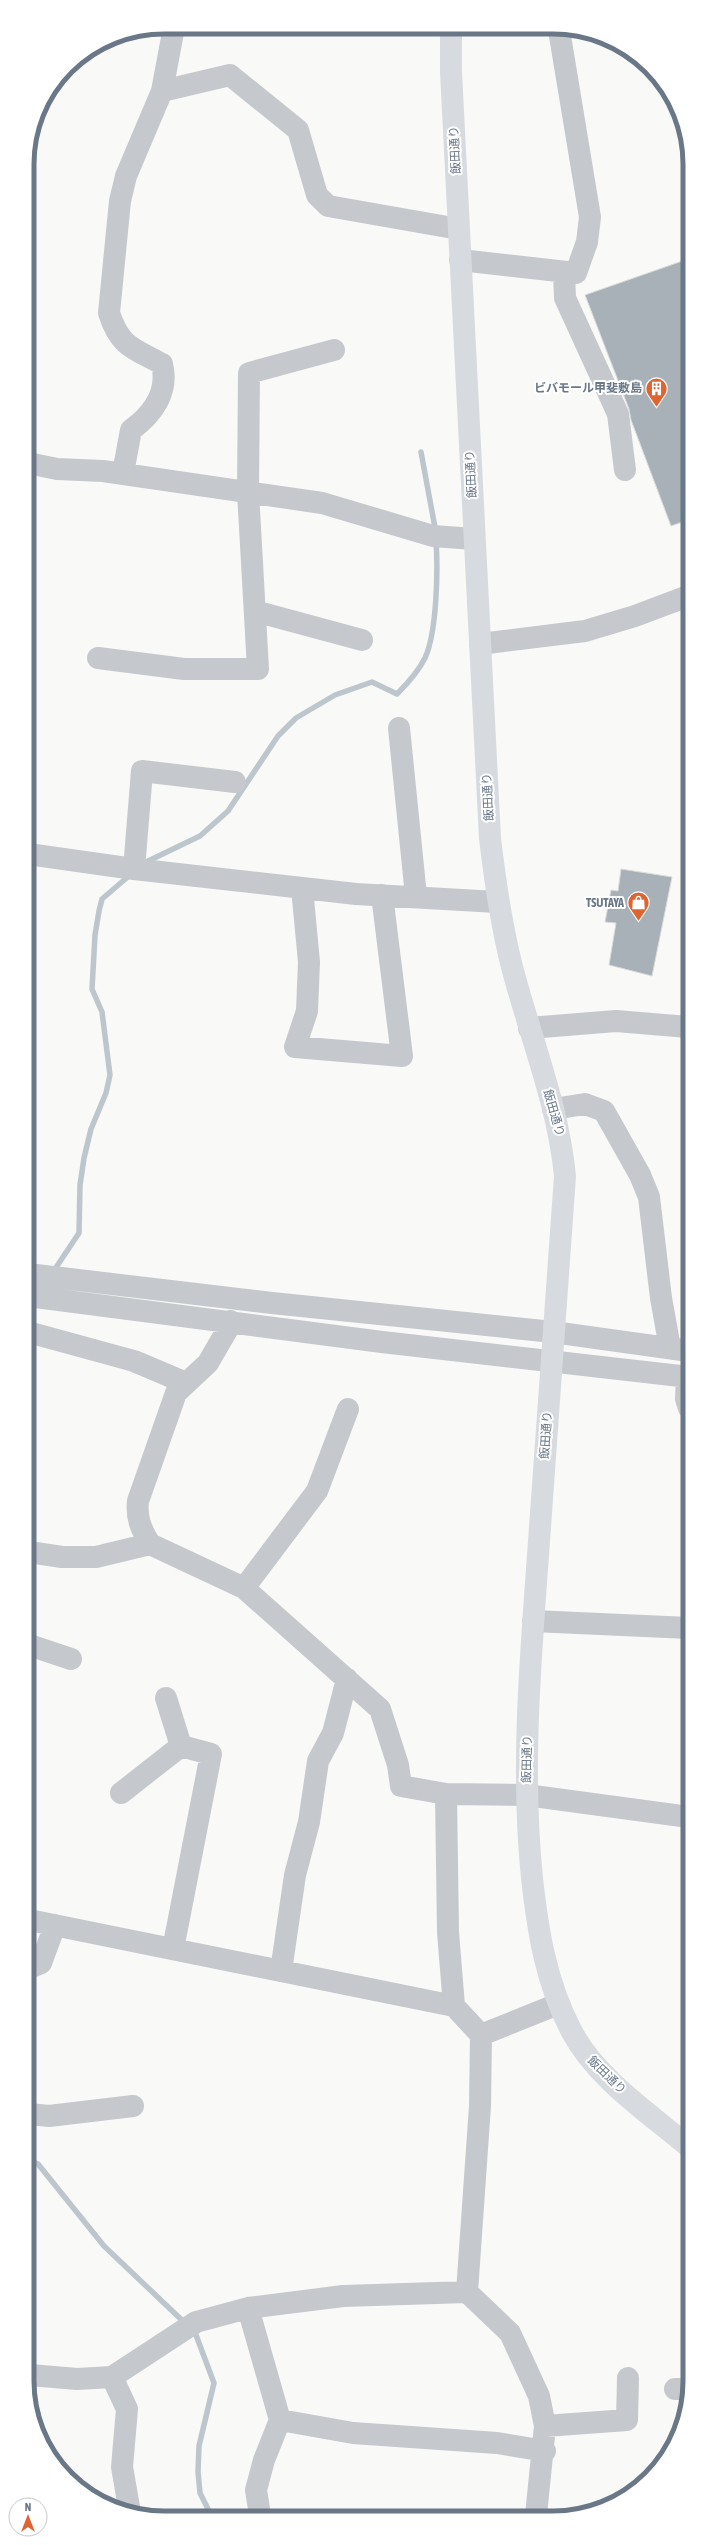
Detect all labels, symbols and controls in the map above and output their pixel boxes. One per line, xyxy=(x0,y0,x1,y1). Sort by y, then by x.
street label: 飯田通り xyxy=(447,126,463,174)
building icon: ビバモール甲斐敷島 xyxy=(644,375,670,408)
place label: ビバモール甲斐敷島 xyxy=(534,381,642,395)
street label: 飯田通り xyxy=(463,450,479,498)
street label: 飯田通り xyxy=(480,773,496,821)
shop icon: TSUTAYA xyxy=(626,890,652,923)
place label: TSUTAYA xyxy=(586,896,624,910)
street label: 飯田通り xyxy=(541,1088,567,1138)
street label: 飯田通り xyxy=(537,1411,555,1459)
street label: 飯田通り xyxy=(520,1735,534,1783)
street label: 飯田通り xyxy=(585,2053,629,2097)
north arrow xyxy=(8,2497,48,2537)
text: N xyxy=(25,2501,31,2513)

